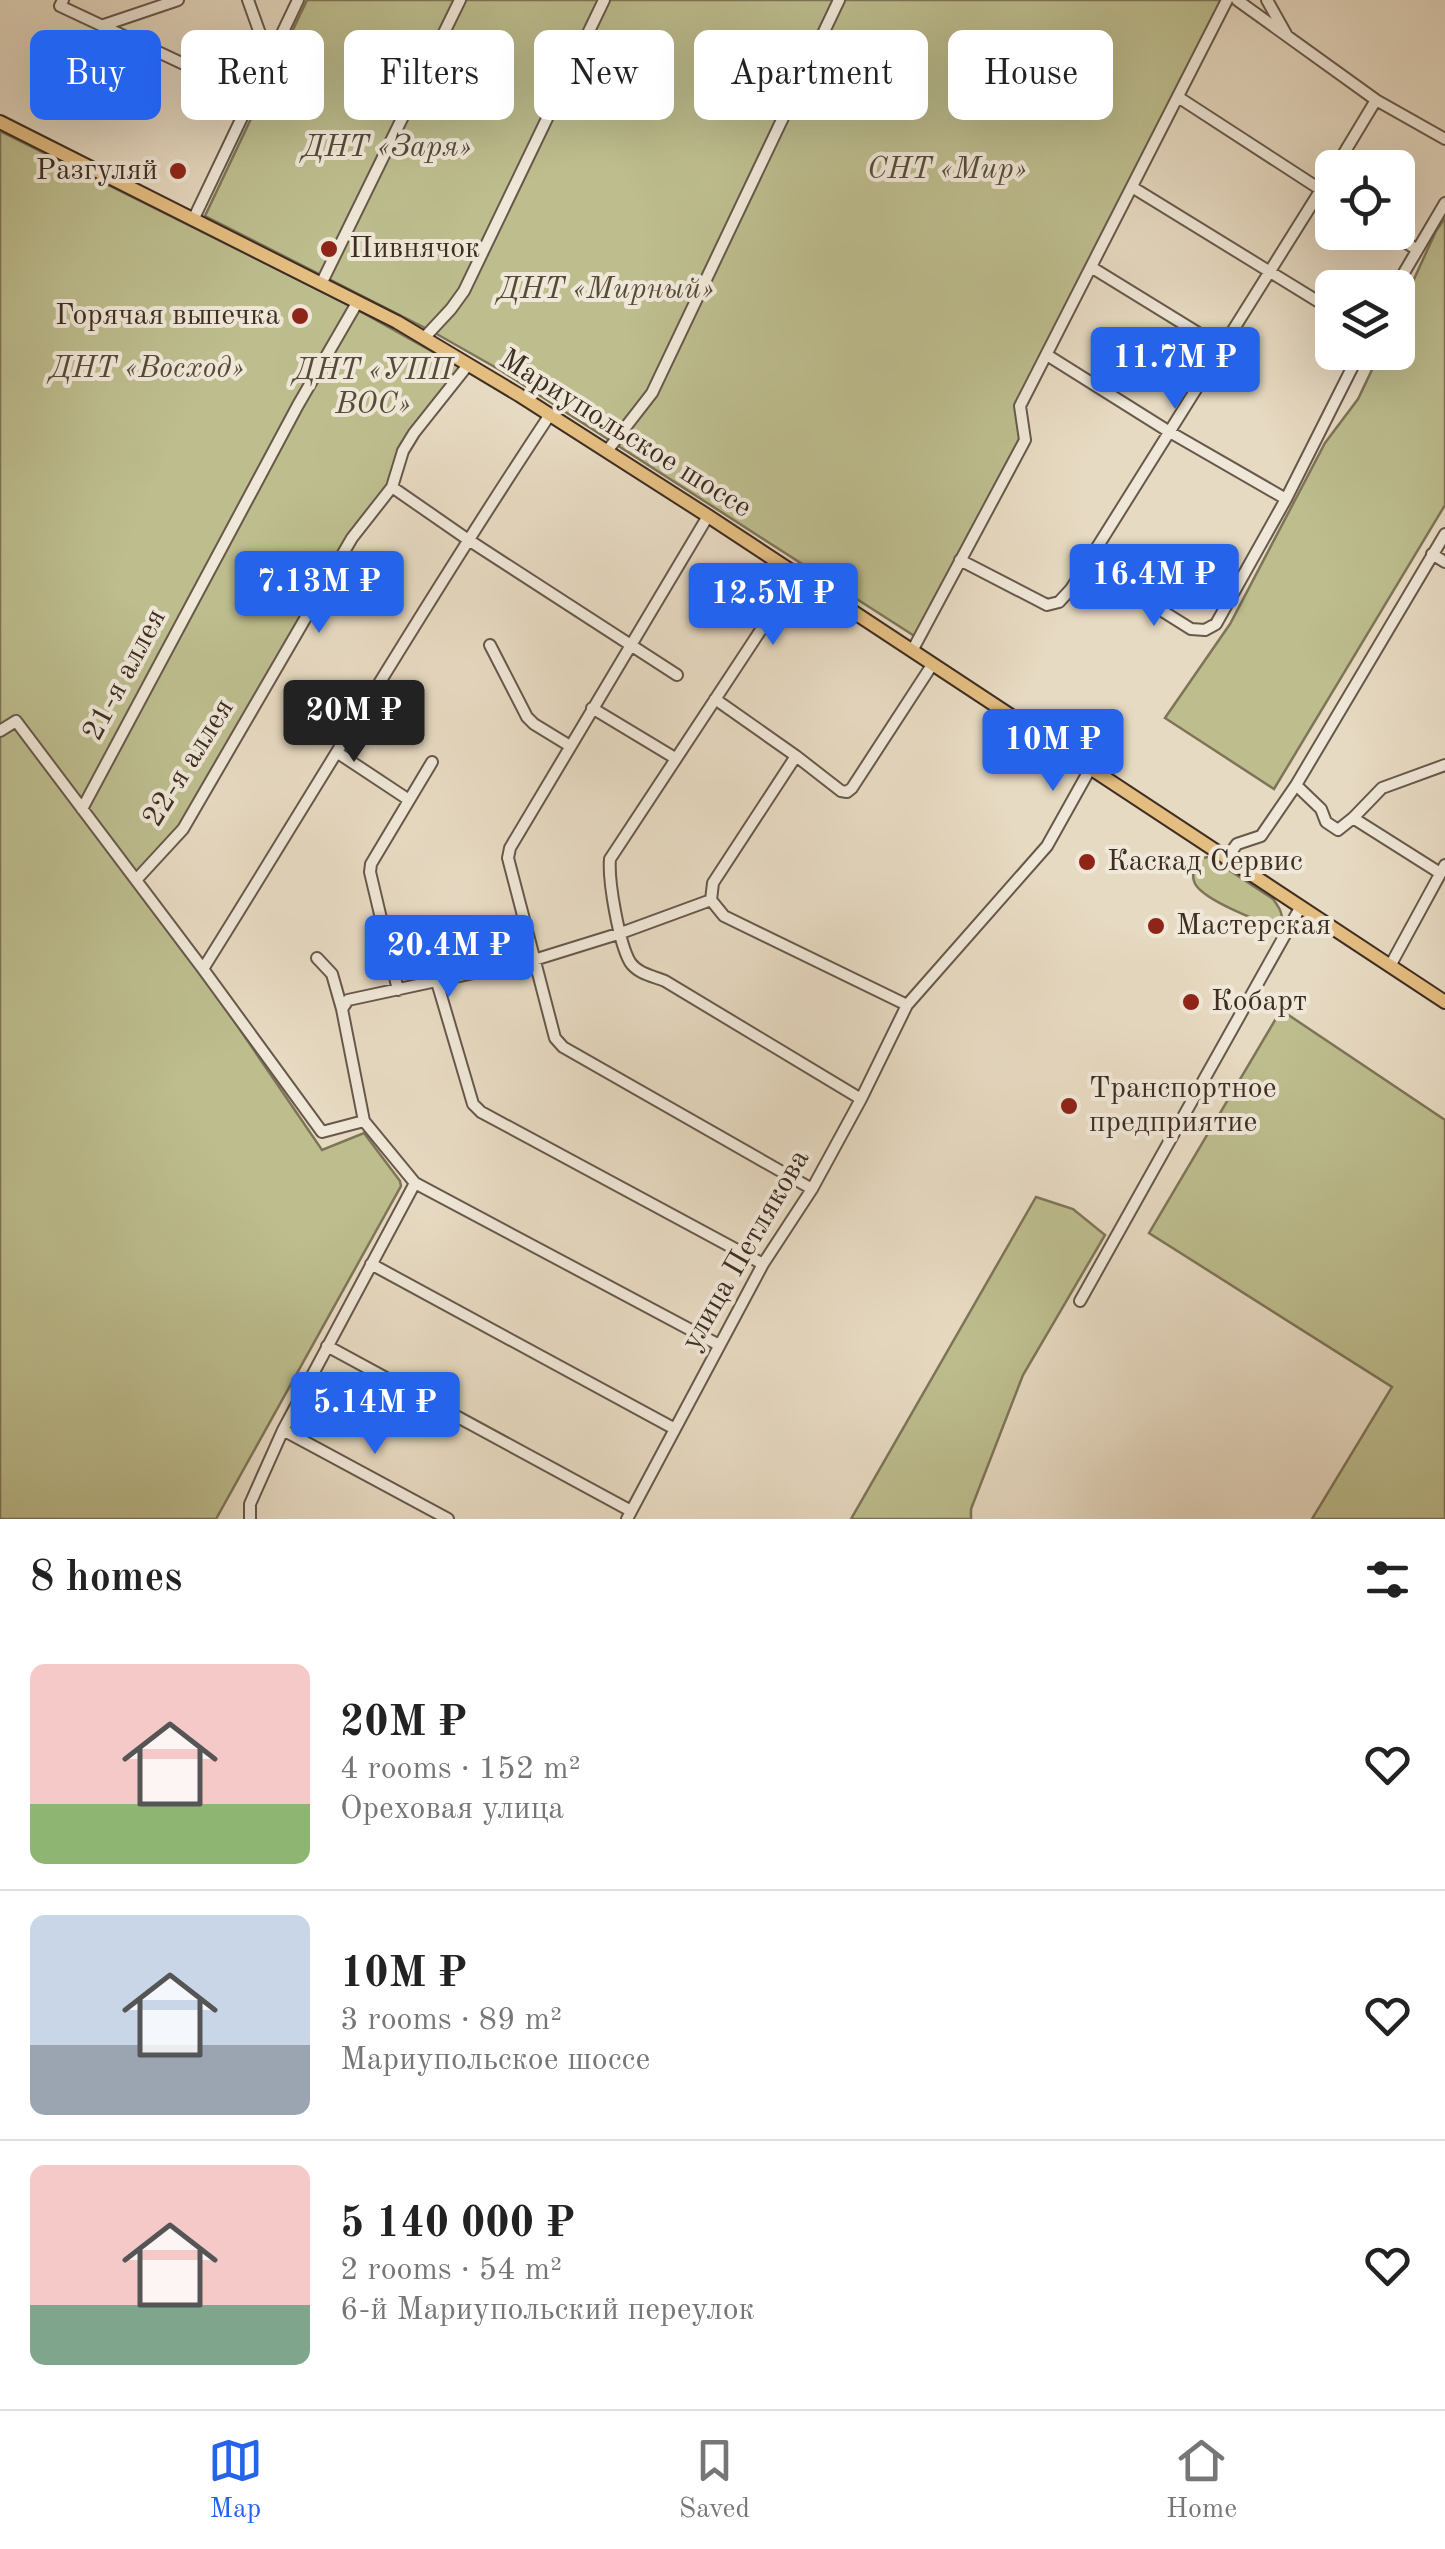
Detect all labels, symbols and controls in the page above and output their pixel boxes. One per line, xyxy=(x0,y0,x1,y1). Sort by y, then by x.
chip: Buy xyxy=(30,30,161,120)
chip: Rent xyxy=(181,30,324,120)
chip: Filters xyxy=(344,30,514,120)
chip: New xyxy=(534,30,674,120)
chip: Apartment xyxy=(694,30,928,120)
chip: House xyxy=(948,30,1113,120)
park label: ДНТ «Заря» xyxy=(298,132,472,163)
map controls xyxy=(1315,150,1415,370)
button: locate xyxy=(1315,150,1415,250)
park label: СНТ «Мир» xyxy=(867,155,1027,185)
place label: Разгуляй xyxy=(36,156,158,186)
marker: Разгуляй xyxy=(167,160,189,182)
place label: Пивнячок xyxy=(349,234,480,264)
marker: Пивнячок xyxy=(318,238,340,260)
button: layers xyxy=(1315,270,1415,370)
park label: ДНТ «Мирный» xyxy=(494,275,714,305)
place label: Горячая выпечка xyxy=(55,301,280,331)
marker: Горячая выпечка xyxy=(289,305,311,327)
pin: 11.7M ₽ xyxy=(1083,327,1267,412)
text: 11.7M ₽ xyxy=(1113,343,1237,375)
street label: Мариупольское шоссе xyxy=(494,344,756,524)
park label: ДНТ «Восход» xyxy=(46,354,244,384)
park label: ДНТ «УПП ВОС» xyxy=(289,356,455,420)
pin: 16.4M ₽ xyxy=(1062,544,1246,629)
pin: 7.13M ₽ xyxy=(227,551,411,636)
text: 16.4M ₽ xyxy=(1092,560,1216,592)
pin: 12.5M ₽ xyxy=(681,563,865,648)
text: 7.13M ₽ xyxy=(257,567,381,599)
text: 12.5M ₽ xyxy=(711,579,835,611)
street label: 21-я аллея xyxy=(78,604,172,746)
pin: 20M ₽ xyxy=(284,680,424,765)
street label: 22-я аллея xyxy=(138,694,240,832)
text: 20M ₽ xyxy=(305,696,403,728)
pin: 10M ₽ xyxy=(983,709,1123,794)
text: 10M ₽ xyxy=(1004,725,1102,757)
place label: Каскад Сервис xyxy=(1107,847,1303,877)
marker: Каскад Сервис xyxy=(1076,851,1098,873)
place label: Мастерская xyxy=(1176,911,1331,941)
pin: 20.4M ₽ xyxy=(357,915,541,1000)
marker: Мастерская xyxy=(1145,915,1167,937)
text: 20.4M ₽ xyxy=(387,931,511,963)
place label: Кобарт xyxy=(1211,987,1307,1017)
marker: Кобарт xyxy=(1180,991,1202,1013)
place label: Транспортное предприятие xyxy=(1089,1074,1276,1138)
marker: Транспортное предприятие xyxy=(1058,1095,1080,1117)
street label: улица Петлякова xyxy=(676,1144,816,1355)
pin: 5.14M ₽ xyxy=(283,1372,467,1457)
text: 5.14M ₽ xyxy=(313,1388,437,1420)
icon: filters xyxy=(1360,1552,1415,1607)
text: 8 homes xyxy=(30,1558,182,1600)
text: 20M ₽ xyxy=(340,1703,467,1745)
icon: home xyxy=(110,1704,230,1824)
icon: heart xyxy=(1360,1737,1415,1792)
text: 4 rooms · 152 m² xyxy=(340,1754,581,1786)
text: Ореховая улица xyxy=(340,1794,564,1826)
text: 10M ₽ xyxy=(340,1954,467,1996)
icon: home xyxy=(110,1955,230,2075)
icon: heart xyxy=(1360,1988,1415,2043)
text: 3 rooms · 89 m² xyxy=(340,2005,562,2037)
text: Мариупольское шоссе xyxy=(340,2045,650,2077)
text: 5 140 000 ₽ xyxy=(340,2204,575,2246)
icon: home xyxy=(110,2205,230,2325)
icon: heart xyxy=(1360,2238,1415,2293)
text: 2 rooms · 54 m² xyxy=(340,2255,562,2287)
text: 6-й Мариупольский переулок xyxy=(340,2295,755,2327)
tab: Map xyxy=(208,2433,263,2528)
tab: Saved xyxy=(679,2433,750,2528)
tab: Home xyxy=(1166,2433,1237,2528)

